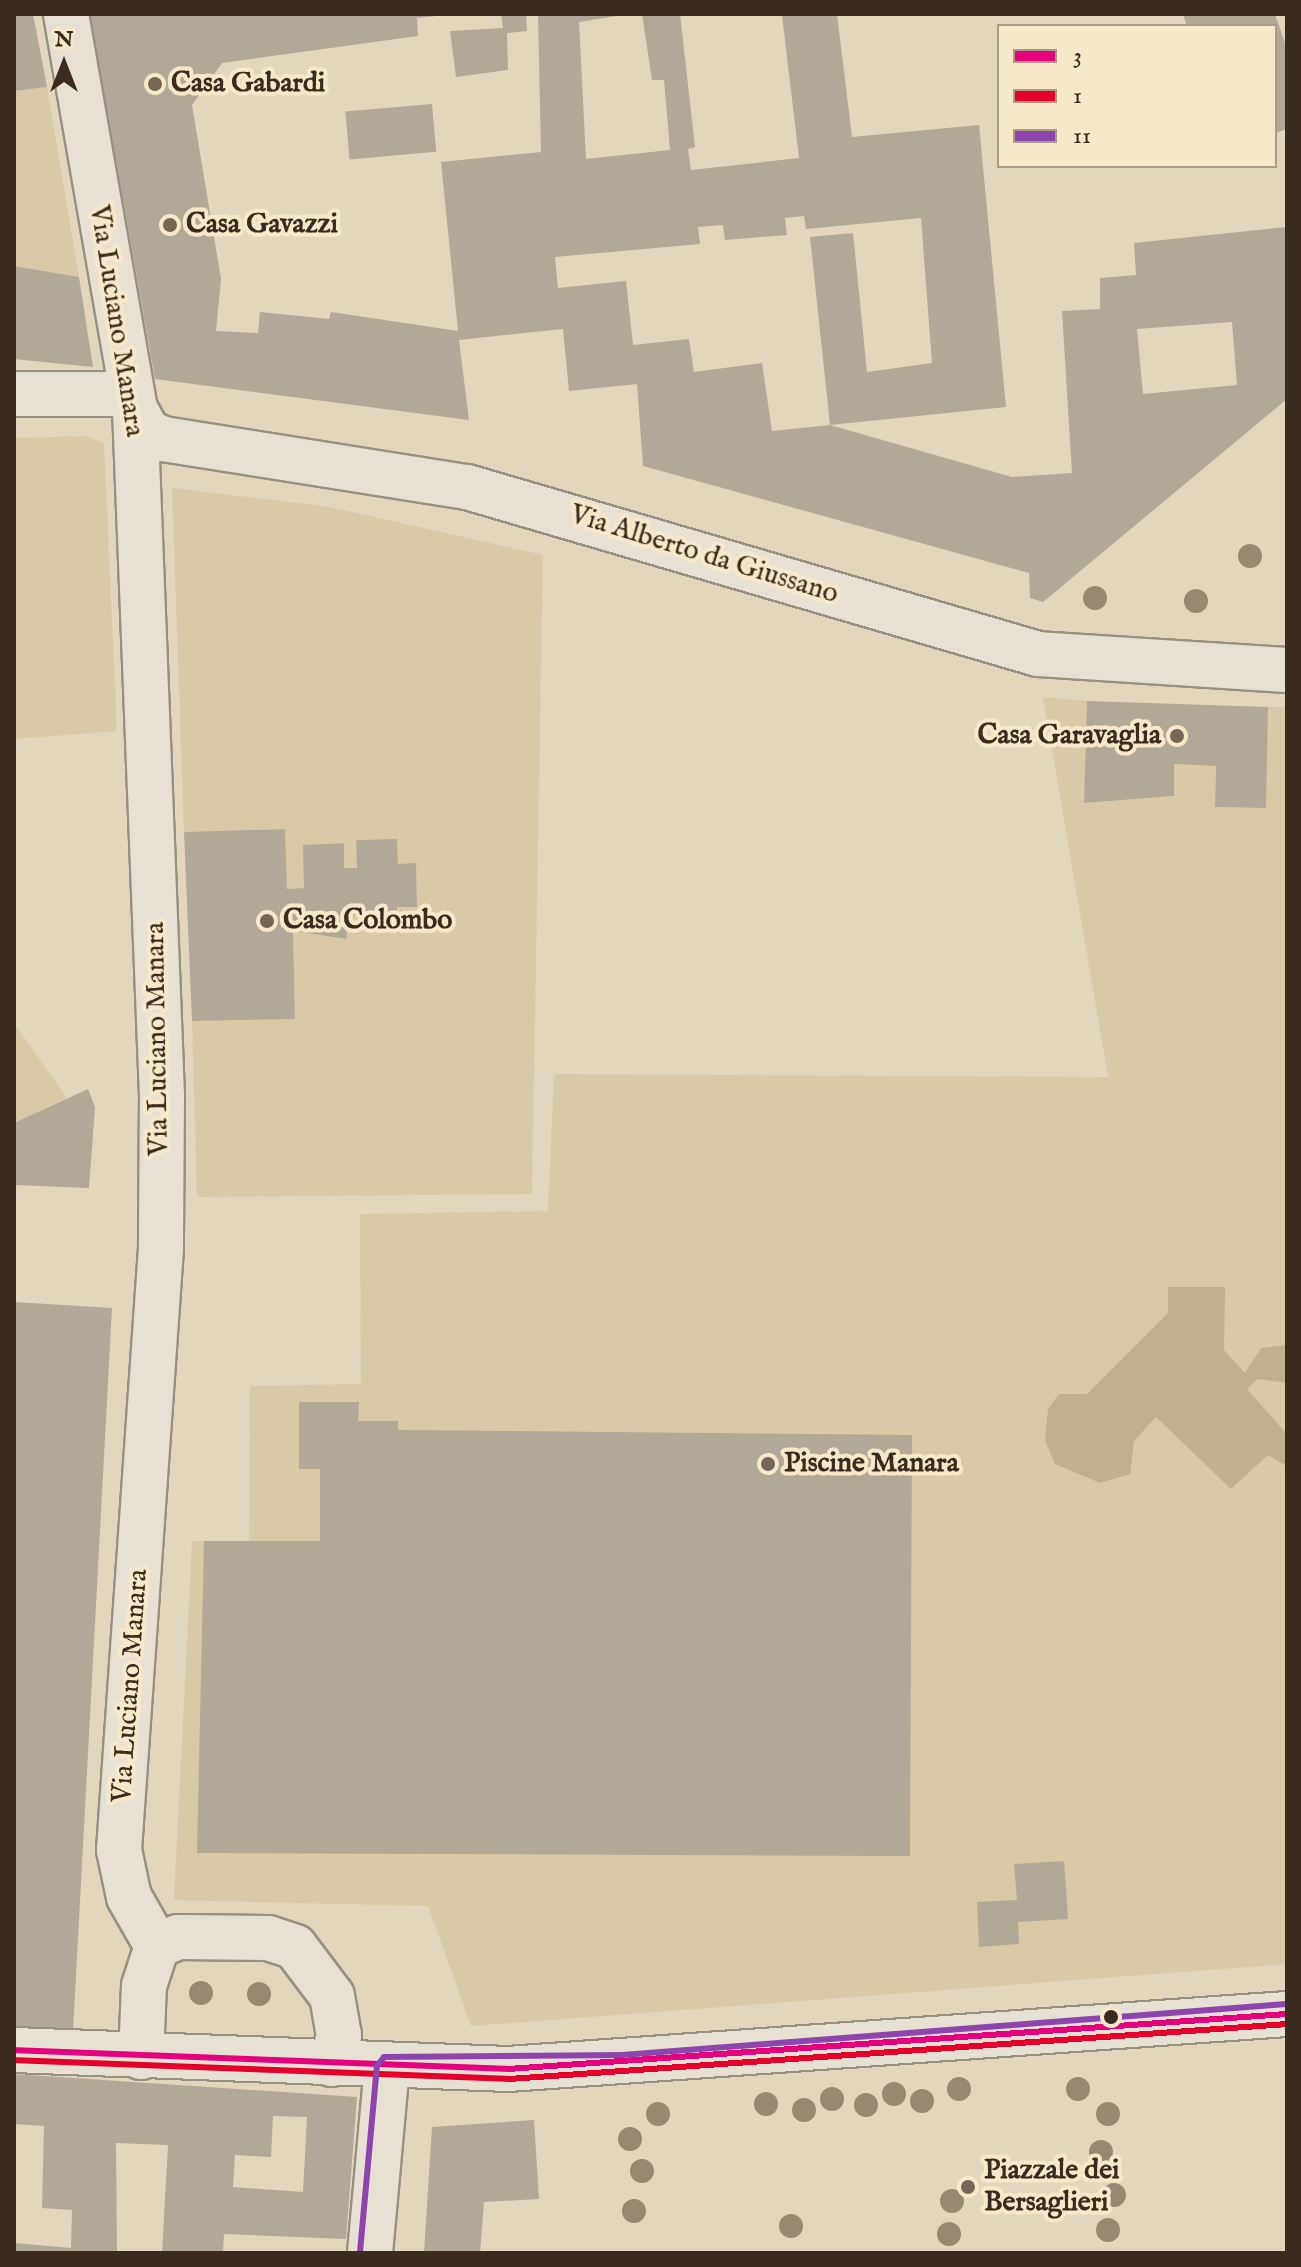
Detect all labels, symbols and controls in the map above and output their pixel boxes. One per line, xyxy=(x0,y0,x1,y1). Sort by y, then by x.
north arrow xyxy=(24,24,104,104)
legend xyxy=(997,24,1277,168)
text: N xyxy=(54,26,74,54)
text: 3 xyxy=(1073,41,1082,72)
place label: Casa Gabardi xyxy=(171,67,325,101)
marker: Casa Gabardi xyxy=(146,75,164,93)
text: 1 xyxy=(1073,81,1082,112)
text: 11 xyxy=(1073,121,1091,152)
street label: Via Luciano Manara xyxy=(81,203,151,439)
place label: Casa Gavazzi xyxy=(186,208,338,242)
marker: Casa Gavazzi xyxy=(161,216,179,234)
street label: Via Alberto da Giussano xyxy=(566,498,842,612)
place label: Casa Garavaglia xyxy=(978,719,1161,753)
marker: Casa Garavaglia xyxy=(1168,727,1186,745)
place label: Casa Colombo xyxy=(283,904,452,938)
marker: Casa Colombo xyxy=(258,912,276,930)
street label: Via Luciano Manara xyxy=(139,922,177,1156)
place label: Piscine Manara xyxy=(784,1447,959,1481)
marker: Piscine Manara xyxy=(759,1455,777,1473)
street label: Via Luciano Manara xyxy=(106,1568,156,1804)
unlabelled marker xyxy=(1103,2009,1119,2025)
place label: Piazzale dei Bersaglieri xyxy=(984,2154,1120,2220)
marker: Piazzale dei Bersaglieri xyxy=(959,2178,977,2196)

